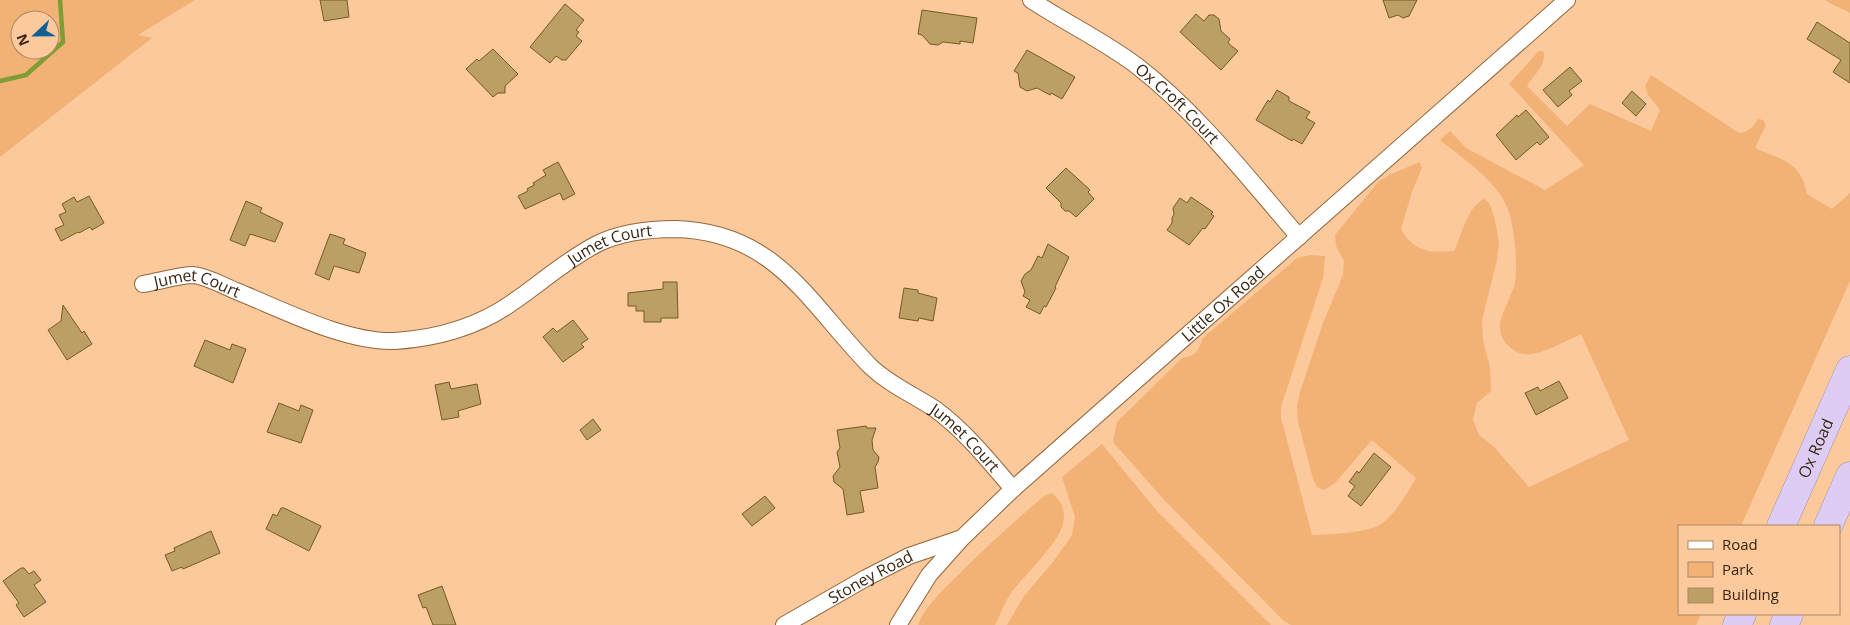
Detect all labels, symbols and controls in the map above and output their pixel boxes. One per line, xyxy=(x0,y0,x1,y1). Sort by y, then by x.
north arrow xyxy=(10,10,60,60)
text: N xyxy=(12,31,33,49)
street label: Ox Croft Court xyxy=(1131,58,1225,149)
street label: Jumet Court xyxy=(561,219,653,271)
street label: Little Ox Road xyxy=(1176,261,1269,347)
street label: Jumet Court xyxy=(150,264,244,303)
street label: Jumet Court xyxy=(925,397,1005,477)
street label: Ox Road xyxy=(1793,415,1838,482)
legend xyxy=(1678,525,1840,615)
text: Road xyxy=(1722,534,1758,554)
street label: Stoney Road xyxy=(824,545,917,609)
text: Park xyxy=(1722,559,1753,579)
text: Building xyxy=(1722,584,1779,604)

